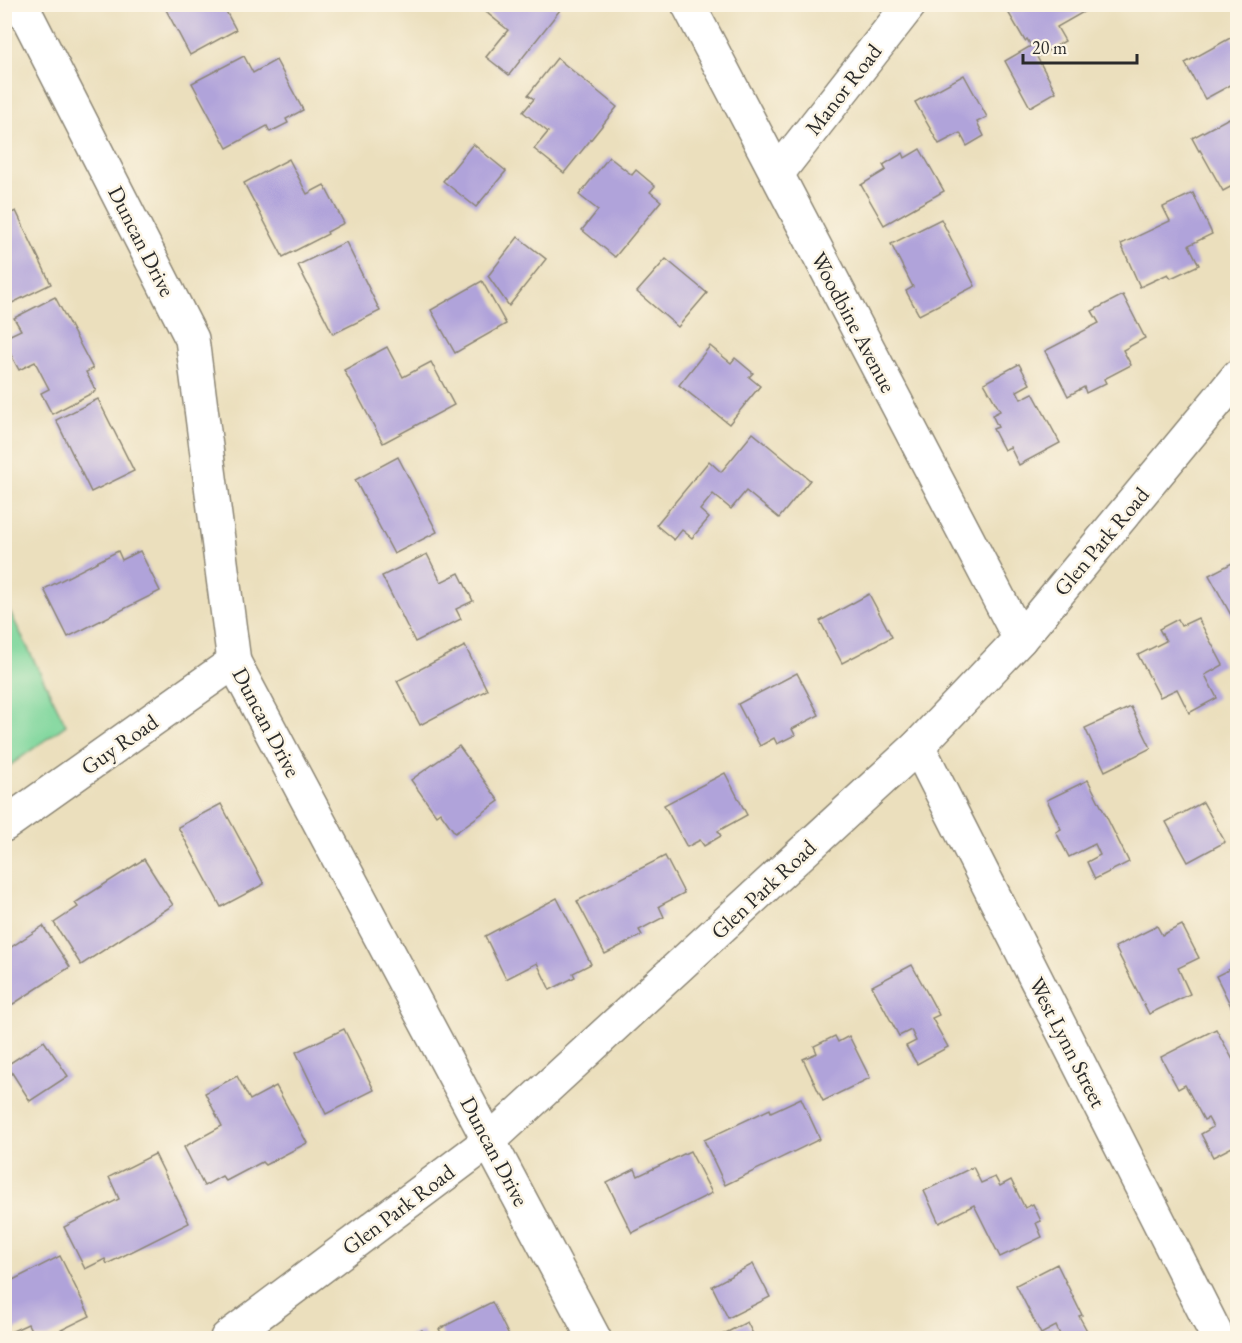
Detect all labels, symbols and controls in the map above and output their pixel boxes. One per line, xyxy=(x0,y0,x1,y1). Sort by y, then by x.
scale bar xyxy=(1023,27,1137,65)
text: 20 m xyxy=(1032,36,1067,59)
street label: Manor Road xyxy=(799,37,889,141)
street label: Duncan Drive xyxy=(101,181,182,302)
street label: Woodbine Avenue xyxy=(804,247,903,398)
street label: Glen Park Road xyxy=(1047,480,1156,602)
street label: Duncan Drive xyxy=(226,662,308,782)
street label: Guy Road xyxy=(75,707,164,781)
street label: Glen Park Road xyxy=(705,833,823,946)
street label: West Lynn Street xyxy=(1022,972,1113,1112)
street label: Duncan Drive xyxy=(454,1091,536,1211)
street label: Glen Park Road xyxy=(336,1157,461,1261)

